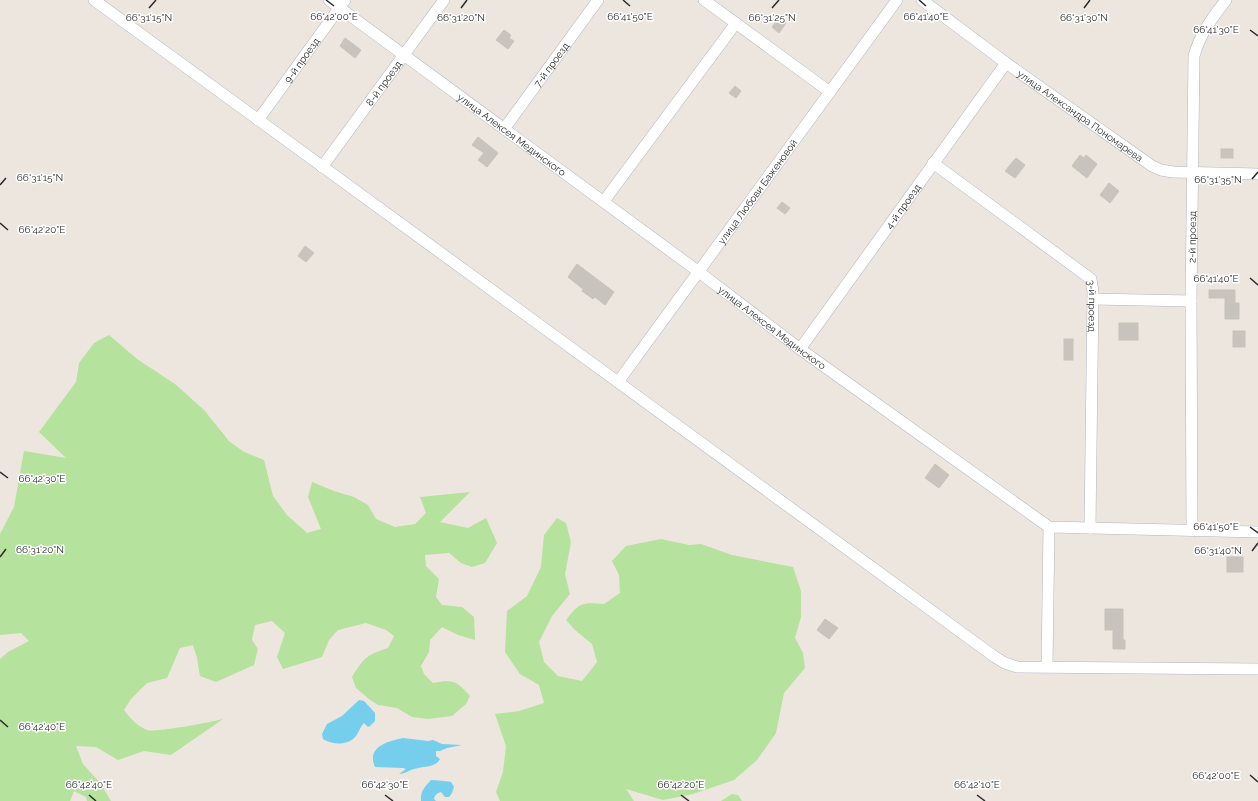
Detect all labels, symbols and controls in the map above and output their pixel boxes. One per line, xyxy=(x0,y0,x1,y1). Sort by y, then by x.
text: 66°42'00"E xyxy=(310,11,358,22)
text: 66°41'50"E xyxy=(607,11,653,22)
text: 66°41'40"E xyxy=(903,11,949,22)
text: 66°31'15"N xyxy=(126,12,172,23)
text: 66°31'20"N xyxy=(437,12,485,23)
text: 66°31'25"N xyxy=(748,12,796,23)
text: 66°31'30"N xyxy=(1060,12,1108,23)
text: 66°41'30"E xyxy=(1193,24,1239,35)
street label: 9-й проезд xyxy=(282,36,322,85)
street label: 7-й проезд xyxy=(532,40,571,89)
street label: 8-й проезд xyxy=(364,59,404,108)
street label: улица Александра Пономарева xyxy=(1015,68,1145,164)
street label: улица Алексея Мединского xyxy=(455,91,568,178)
street label: улица Любови Баженовой xyxy=(716,137,799,246)
text: 66°31'15"N xyxy=(17,172,63,183)
text: 66°31'35"N xyxy=(1194,174,1242,185)
street label: 4-й проезд xyxy=(884,182,923,231)
street label: 2-й проезд xyxy=(1186,211,1198,263)
text: 66°42'20"E xyxy=(19,224,65,235)
text: 66°41'40"E xyxy=(1193,273,1239,284)
street label: 3-й проезд xyxy=(1085,279,1098,332)
street label: улица Алексея Мединского xyxy=(716,284,828,372)
text: 66°42'30"E xyxy=(19,473,65,484)
text: 66°41'50"E xyxy=(1193,521,1239,532)
text: 66°31'20"N xyxy=(16,544,64,555)
text: 66°31'40"N xyxy=(1194,545,1242,556)
text: 66°42'40"E xyxy=(19,721,65,732)
text: 66°42'00"E xyxy=(1192,770,1240,781)
text: 66°42'40"E xyxy=(66,779,112,790)
text: 66°42'30"E xyxy=(362,779,408,790)
text: 66°42'20"E xyxy=(658,779,704,790)
text: 66°42'10"E xyxy=(954,779,1000,790)

